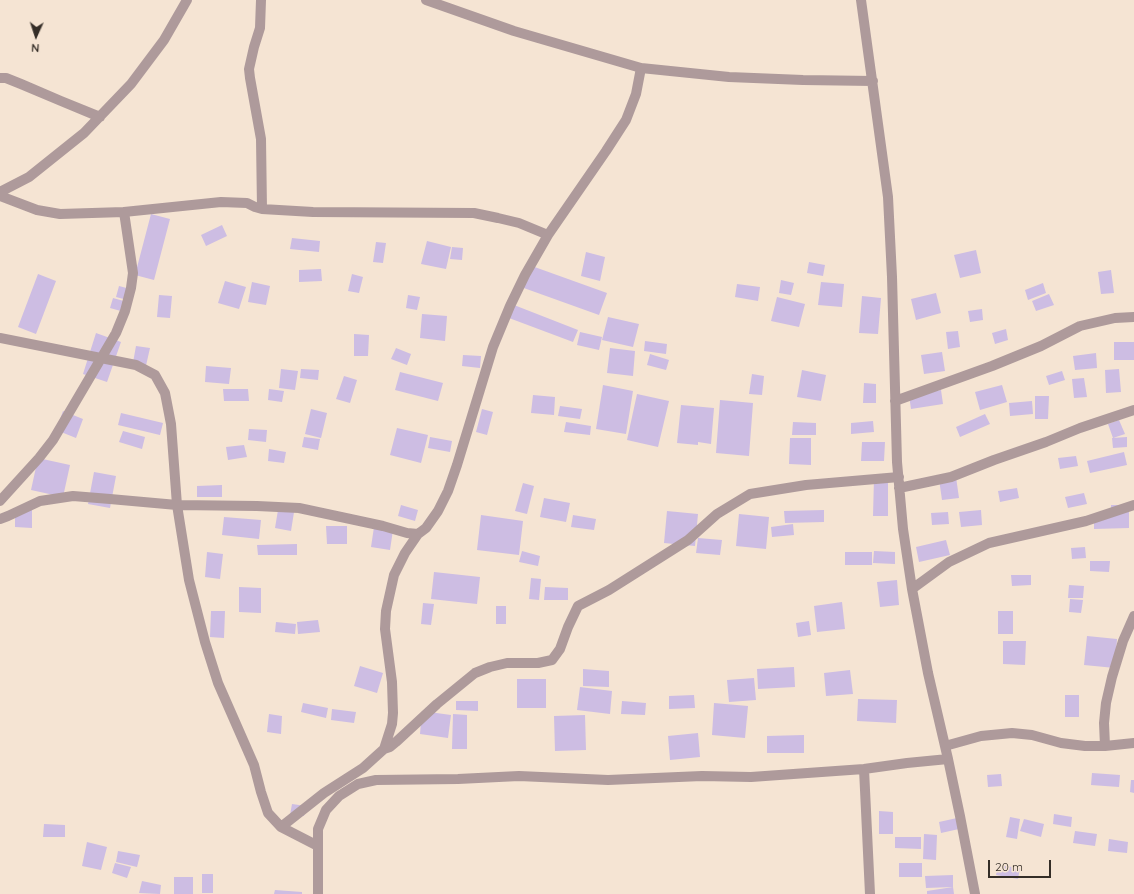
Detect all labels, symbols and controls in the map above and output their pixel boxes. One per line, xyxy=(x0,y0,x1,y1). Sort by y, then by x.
north arrow xyxy=(16,16,56,56)
text: N xyxy=(31,41,40,55)
scale bar xyxy=(990,852,1053,878)
text: 20 m xyxy=(995,859,1023,874)

